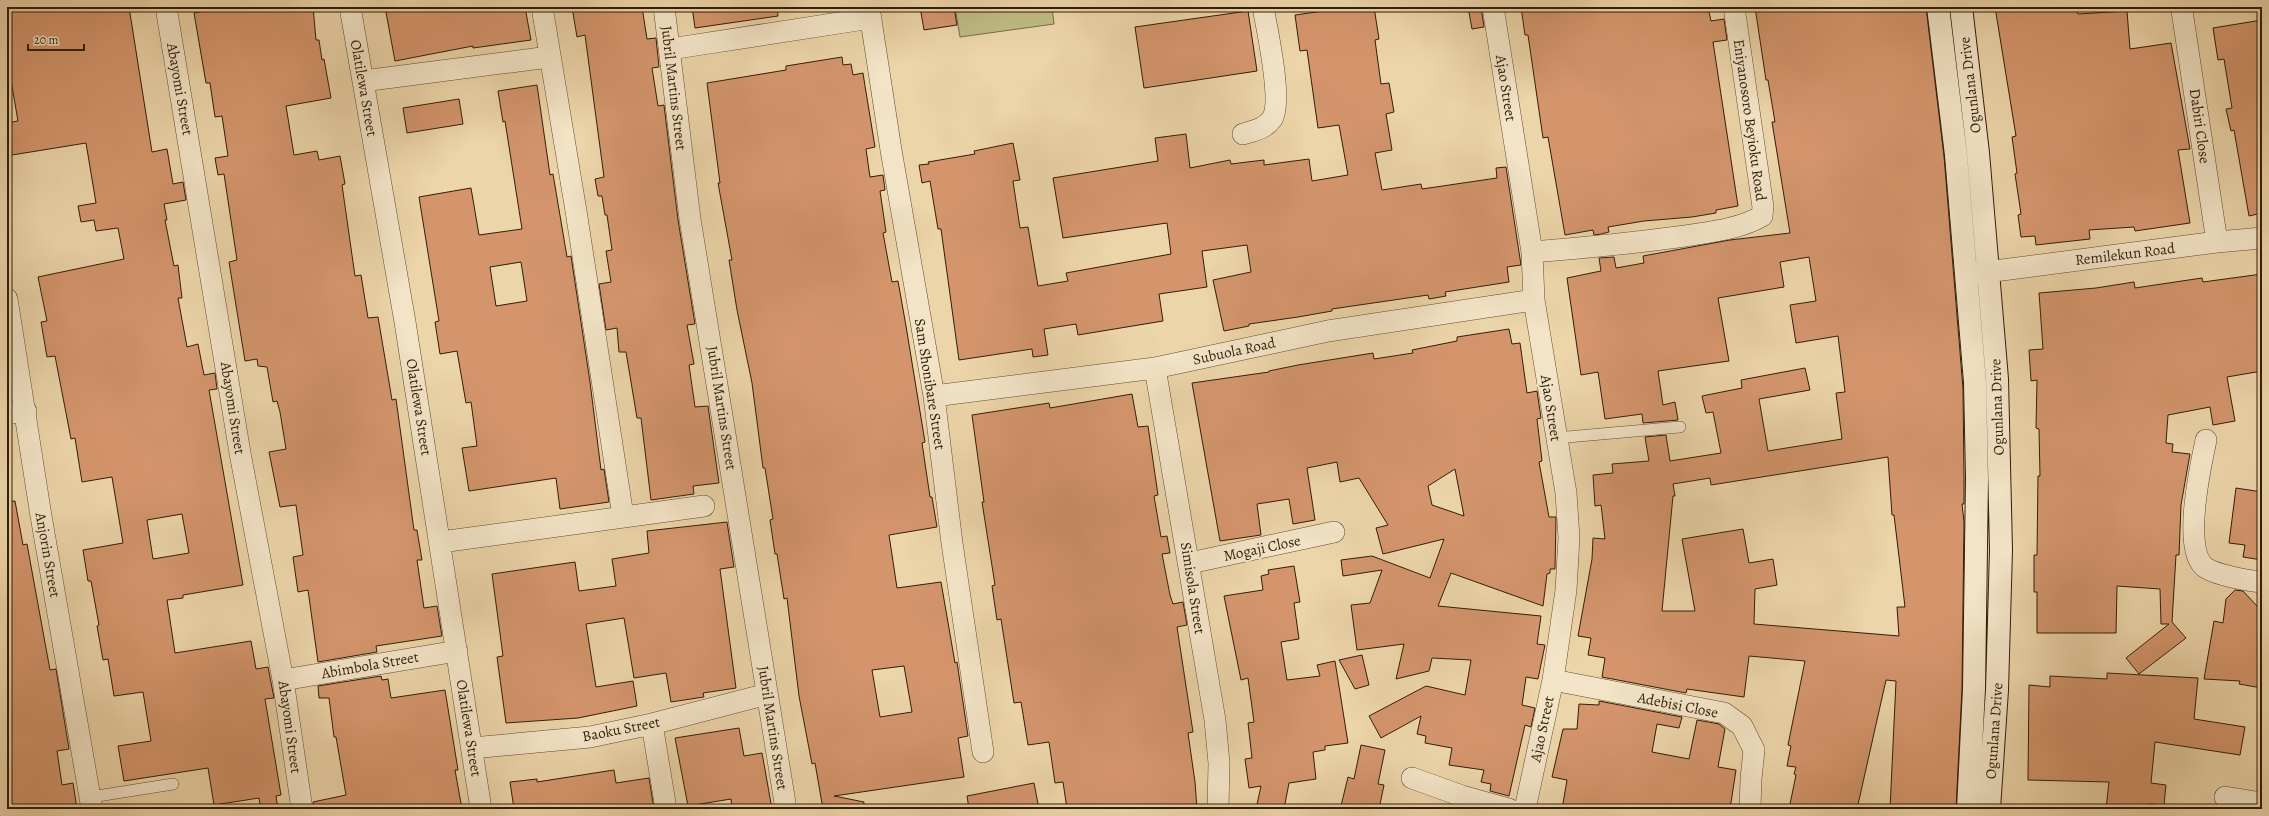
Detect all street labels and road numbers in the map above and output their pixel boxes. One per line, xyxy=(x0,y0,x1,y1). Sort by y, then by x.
street label: Jubril Martins Street xyxy=(656,25,692,151)
street label: Ogunlana Drive xyxy=(1954,36,1986,134)
street label: Olatilewa Street xyxy=(346,38,382,138)
street label: Eniyanosoro Beyioku Road xyxy=(1729,38,1771,203)
street label: Abayomi Street xyxy=(162,40,198,137)
street label: Ajao Street xyxy=(1491,52,1521,123)
street label: Dabiri Close xyxy=(2185,87,2215,165)
street label: Remilekun Road xyxy=(2074,238,2177,270)
street label: Sam Shonibare Street xyxy=(910,317,950,451)
street label: Subuola Road xyxy=(1191,332,1278,370)
street label: Jubril Martins Street xyxy=(702,345,742,472)
street label: Olatilewa Street xyxy=(401,357,437,457)
street label: Ogunlana Drive xyxy=(1985,358,2009,456)
street label: Abayomi Street xyxy=(216,359,250,456)
street label: Ajao Street xyxy=(1536,372,1566,443)
street label: Anjorin Street xyxy=(31,510,65,599)
street label: Mogaji Close xyxy=(1222,530,1303,566)
street label: Simisola Street xyxy=(1176,541,1210,635)
street label: Abimbola Street xyxy=(319,647,420,684)
street label: Jubril Martins Street xyxy=(753,665,793,792)
street label: Abayomi Street xyxy=(273,678,306,775)
street label: Olatilewa Street xyxy=(451,678,487,778)
street label: Ogunlana Drive xyxy=(1981,682,2007,780)
street label: Adebisi Close xyxy=(1635,687,1720,723)
street label: Ajao Street xyxy=(1525,694,1559,765)
street label: Baoku Street xyxy=(580,712,662,746)

